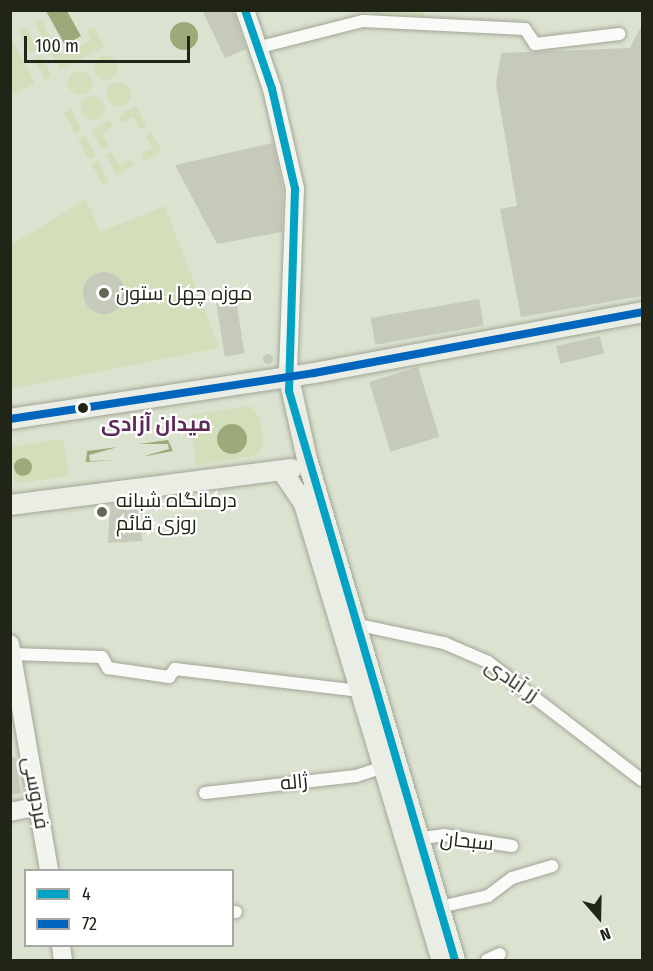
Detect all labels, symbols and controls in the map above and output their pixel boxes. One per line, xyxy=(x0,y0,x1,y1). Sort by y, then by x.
scale bar xyxy=(27,24,194,62)
text: 100 m xyxy=(35,35,79,57)
place label: موزه چهل ستون xyxy=(116,281,252,305)
marker: موزه چهل ستون xyxy=(97,286,111,300)
unlabelled marker xyxy=(77,402,89,414)
district label: میدان آزادی xyxy=(101,411,211,437)
place label: درمانگاه شبانه روزی قائم xyxy=(116,488,237,535)
marker: درمانگاه شبانه روزی قائم xyxy=(93,503,111,521)
street label: زر آبادی xyxy=(481,653,543,707)
street label: فردوسی xyxy=(18,755,54,831)
street label: ژاله xyxy=(279,769,309,795)
street label: سبحان xyxy=(439,826,495,856)
legend xyxy=(24,869,234,947)
text: 4 xyxy=(82,883,91,905)
north arrow xyxy=(569,887,629,947)
text: 72 xyxy=(82,913,97,935)
text: N xyxy=(598,924,613,945)

